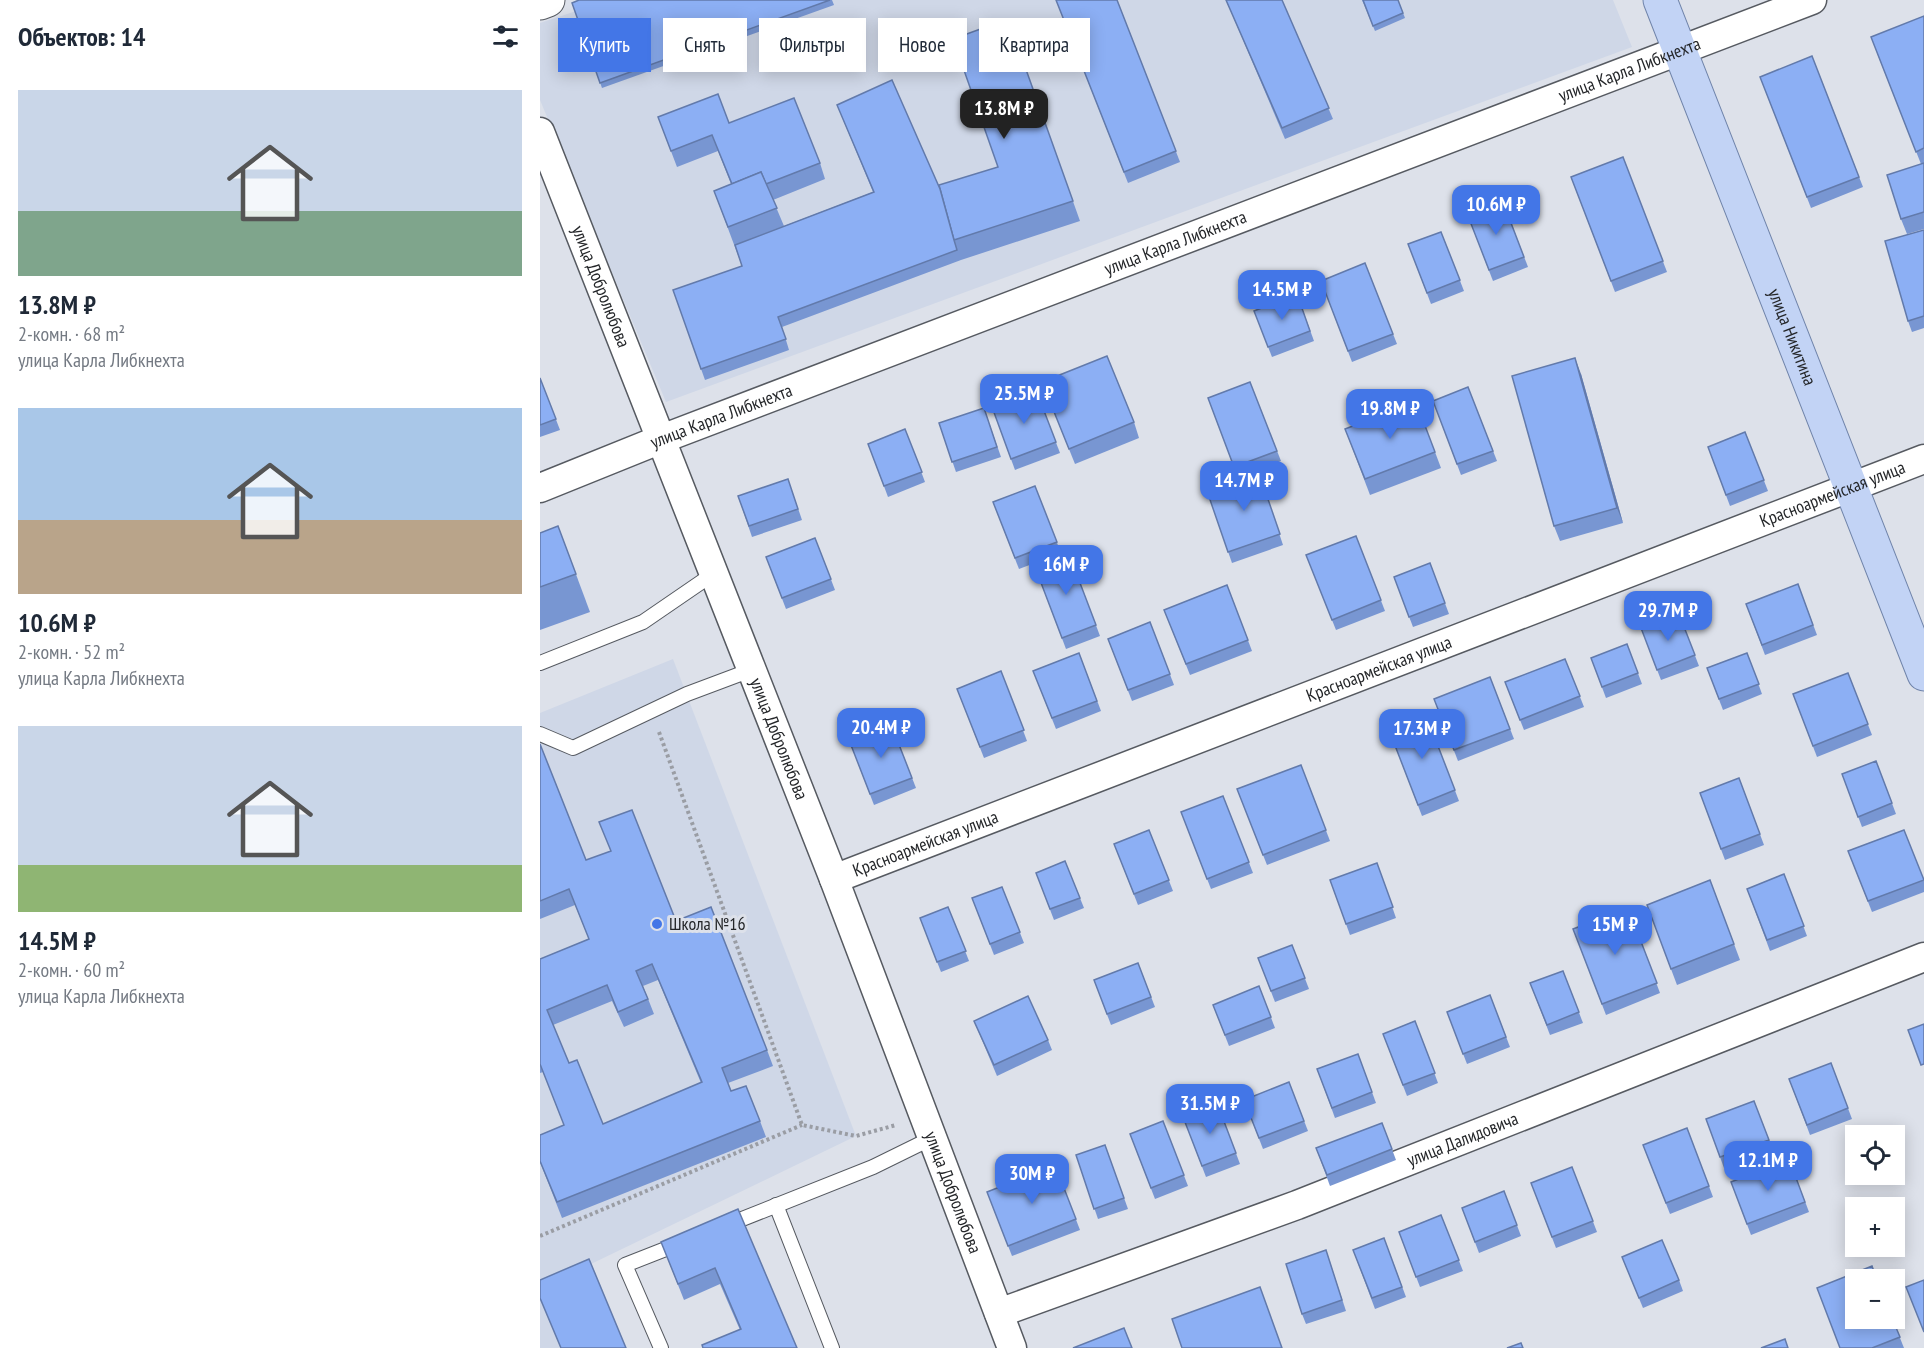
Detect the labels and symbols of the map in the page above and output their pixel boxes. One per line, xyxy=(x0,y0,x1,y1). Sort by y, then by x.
street label: улица Карла Либкнехта xyxy=(1555,32,1703,107)
pin: 13.8M ₽ xyxy=(949,89,1059,140)
pin: 10.6M ₽ xyxy=(1441,185,1551,236)
street label: улица Карла Либкнехта xyxy=(1101,205,1249,280)
street label: улица Добролюбова xyxy=(567,222,636,350)
pin: 14.5M ₽ xyxy=(1227,270,1337,321)
street label: улица Никитина xyxy=(1763,285,1822,389)
pin: 25.5M ₽ xyxy=(969,374,1079,425)
street label: улица Карла Либкнехта xyxy=(647,378,795,453)
pin: 19.8M ₽ xyxy=(1335,389,1445,440)
street label: Красноармейская улица xyxy=(1756,455,1908,532)
pin: 14.7M ₽ xyxy=(1189,461,1299,512)
pin: 16M ₽ xyxy=(1024,545,1108,596)
pin: 29.7M ₽ xyxy=(1613,591,1723,642)
street label: Красноармейская улица xyxy=(1303,630,1455,707)
street label: улица Добролюбова xyxy=(745,674,814,803)
pin: 20.4M ₽ xyxy=(826,708,936,759)
pin: 17.3M ₽ xyxy=(1367,709,1477,760)
street label: Красноармейская улица xyxy=(849,805,1001,882)
pin: 15M ₽ xyxy=(1573,905,1657,956)
place label: Школа №16 xyxy=(669,912,746,935)
marker: Школа №16 xyxy=(650,917,664,931)
pin: 31.5M ₽ xyxy=(1155,1084,1265,1135)
street label: улица Далидовича xyxy=(1403,1107,1521,1171)
street label: улица Добролюбова xyxy=(920,1128,987,1257)
pin: 12.1M ₽ xyxy=(1713,1141,1823,1192)
pin: 30M ₽ xyxy=(990,1154,1074,1205)

